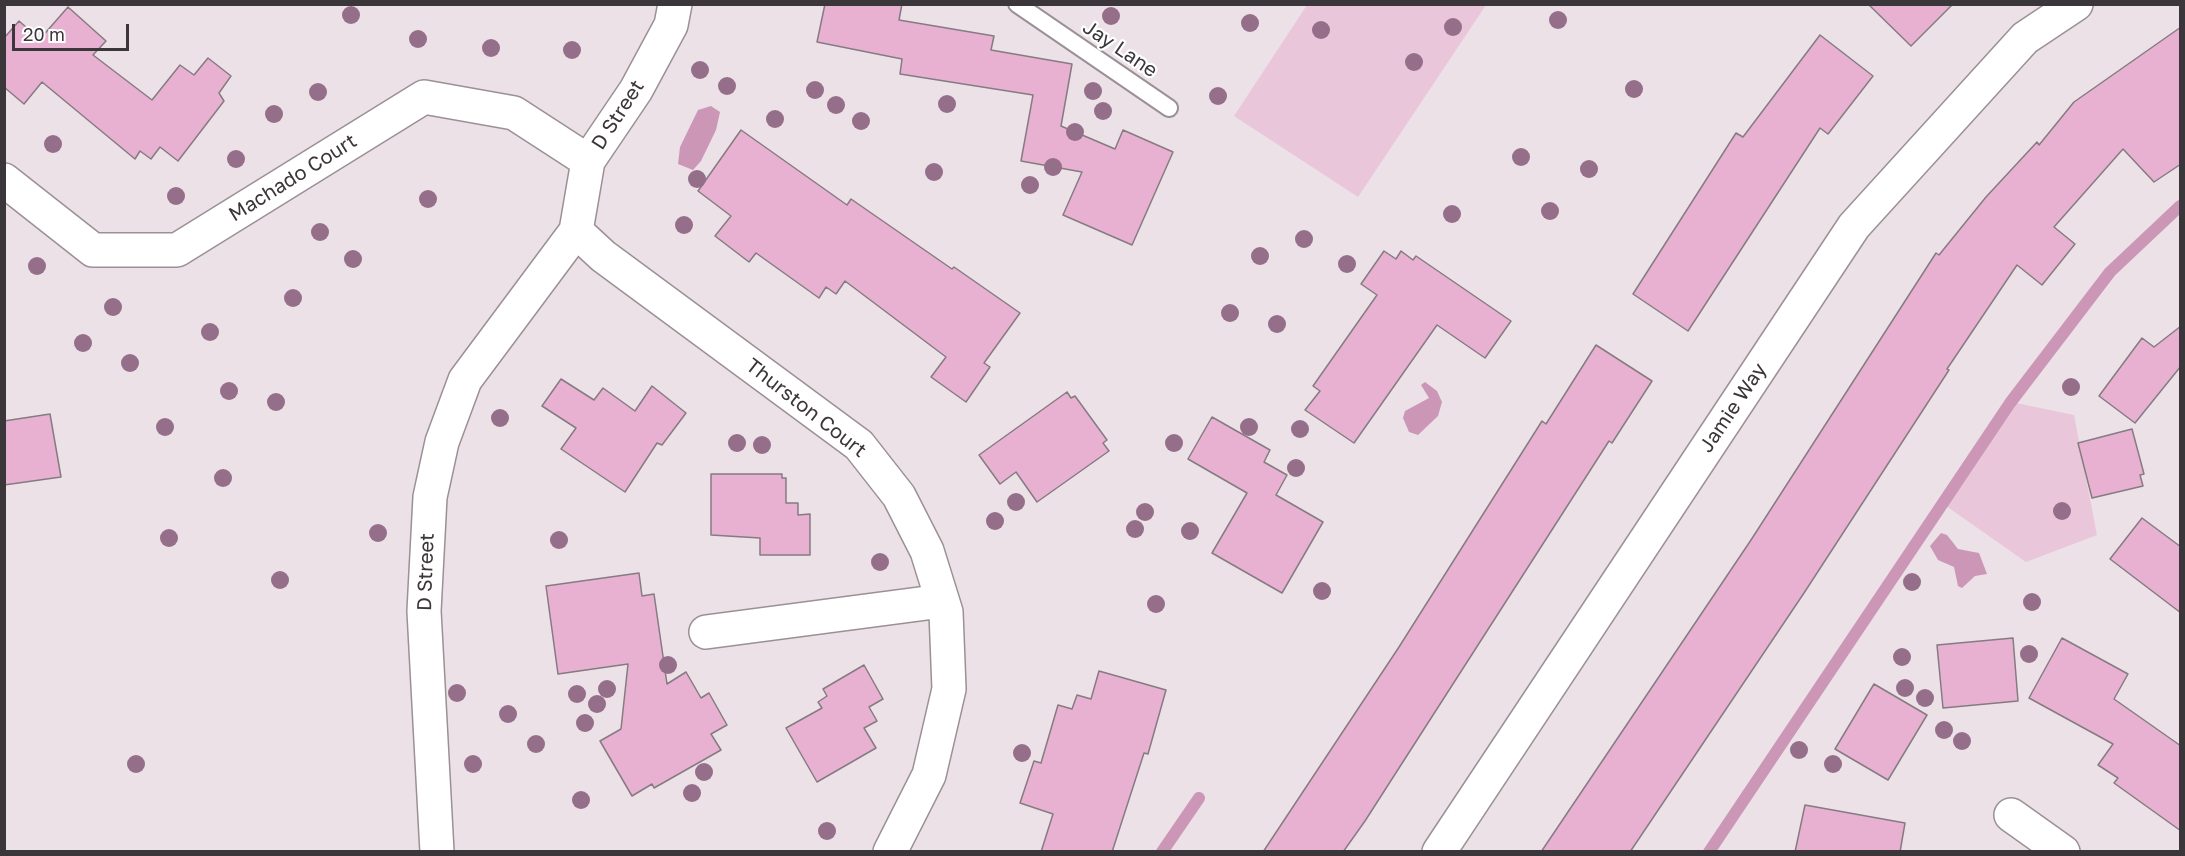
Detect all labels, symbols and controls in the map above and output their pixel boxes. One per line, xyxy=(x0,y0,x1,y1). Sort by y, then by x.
scale bar xyxy=(15,12,132,50)
street label: Jay Lane xyxy=(1078,15,1162,83)
text: 20 m xyxy=(23,23,65,45)
street label: D Street xyxy=(587,76,649,154)
street label: Machado Court xyxy=(225,129,361,227)
street label: Thurston Court xyxy=(741,353,871,463)
street label: Jamie Way xyxy=(1694,359,1772,457)
street label: D Street xyxy=(413,533,439,611)

